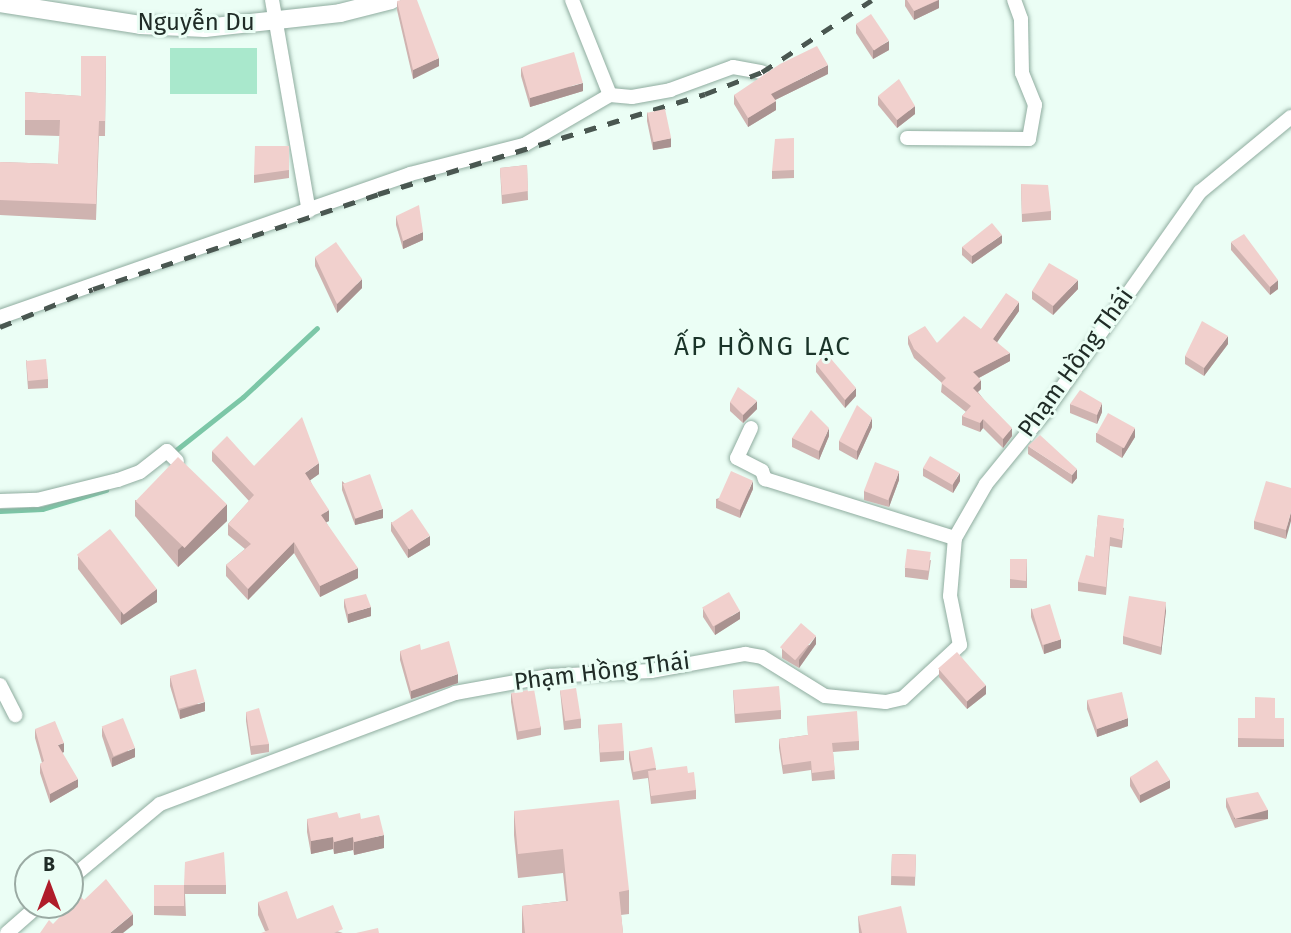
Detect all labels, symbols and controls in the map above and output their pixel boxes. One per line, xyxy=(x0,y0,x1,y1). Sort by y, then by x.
street label: Nguyễn Du xyxy=(137,9,255,37)
street label: Phạm Hồng Thái xyxy=(1012,283,1140,443)
district label: ẤP HỒNG LẠC xyxy=(675,331,851,363)
street label: Phạm Hồng Thái xyxy=(512,647,692,697)
north arrow xyxy=(14,849,84,919)
text: B xyxy=(43,853,55,876)

